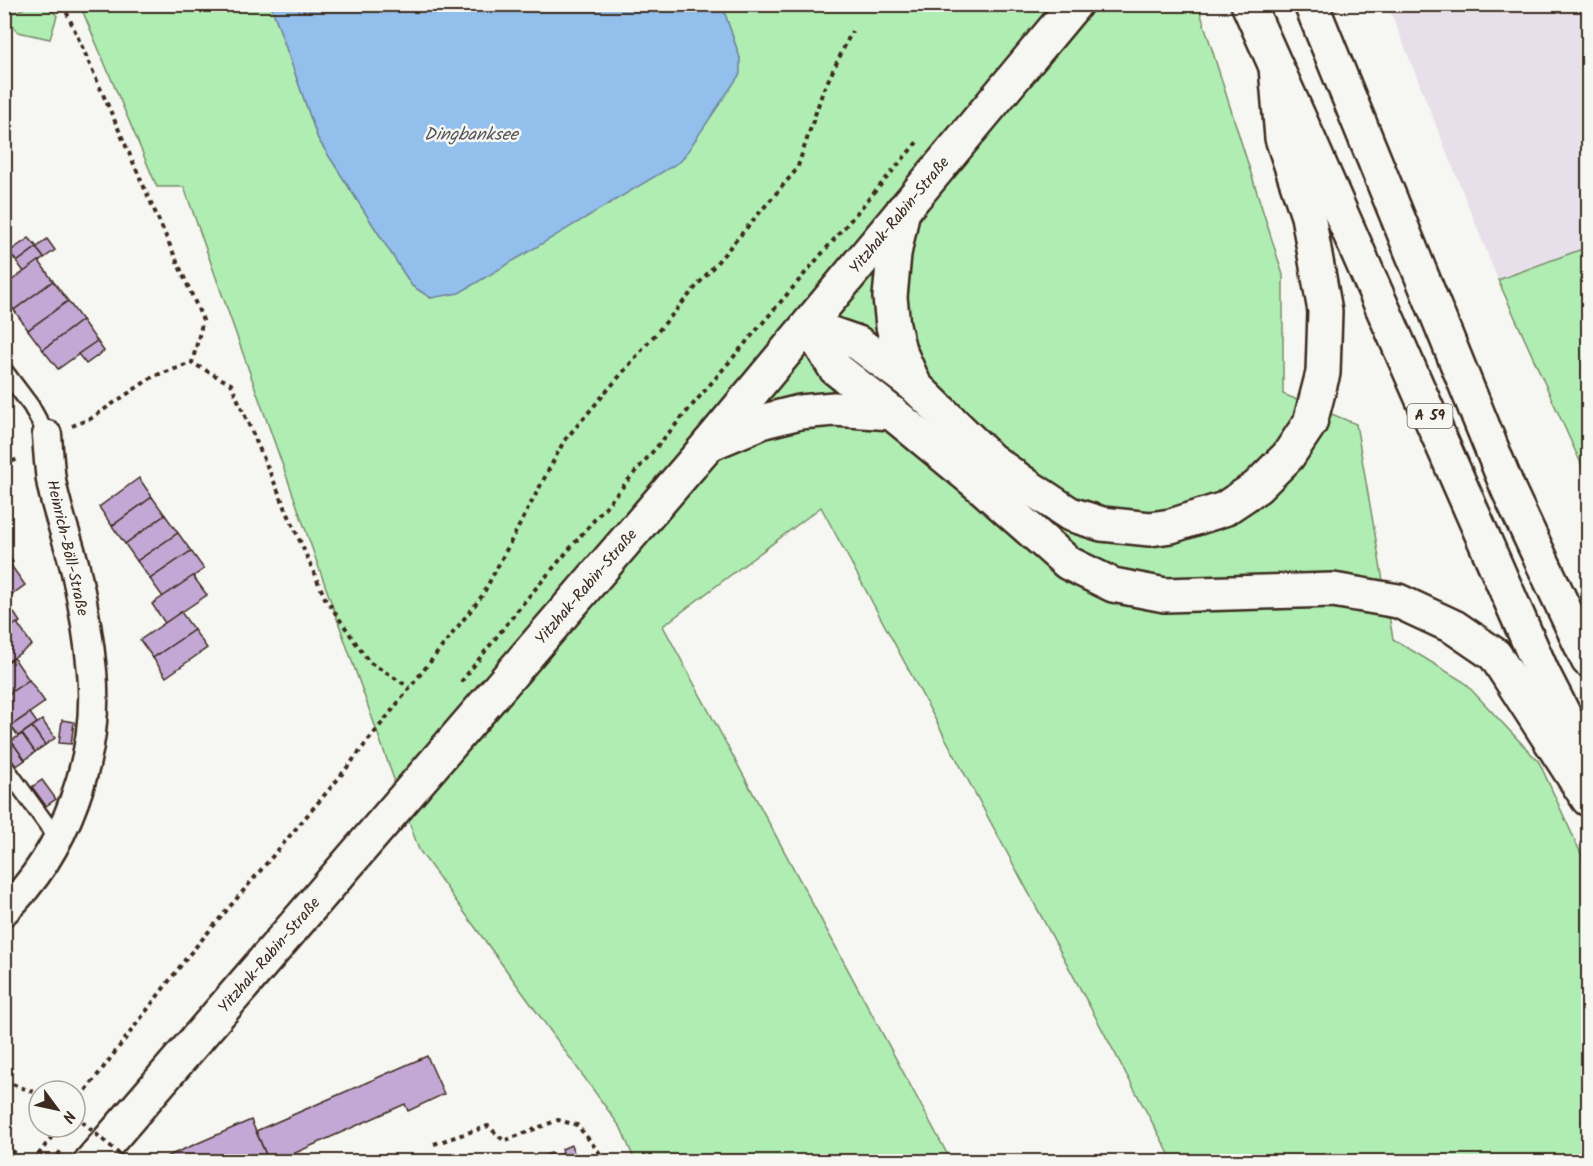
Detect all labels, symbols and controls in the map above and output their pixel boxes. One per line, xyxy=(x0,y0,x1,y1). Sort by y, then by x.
water label: Dingbanksee xyxy=(424,121,520,150)
street label: Yitzhak-Rabin-Straße xyxy=(843,151,956,279)
road number: A 59 xyxy=(1408,404,1452,428)
street label: Heinrich-Böll-Straße xyxy=(39,477,95,619)
street label: Yitzhak-Rabin-Straße xyxy=(529,523,643,650)
street label: Yitzhak-Rabin-Straße xyxy=(212,891,326,1019)
north arrow xyxy=(27,1079,87,1139)
text: N xyxy=(55,1105,82,1127)

